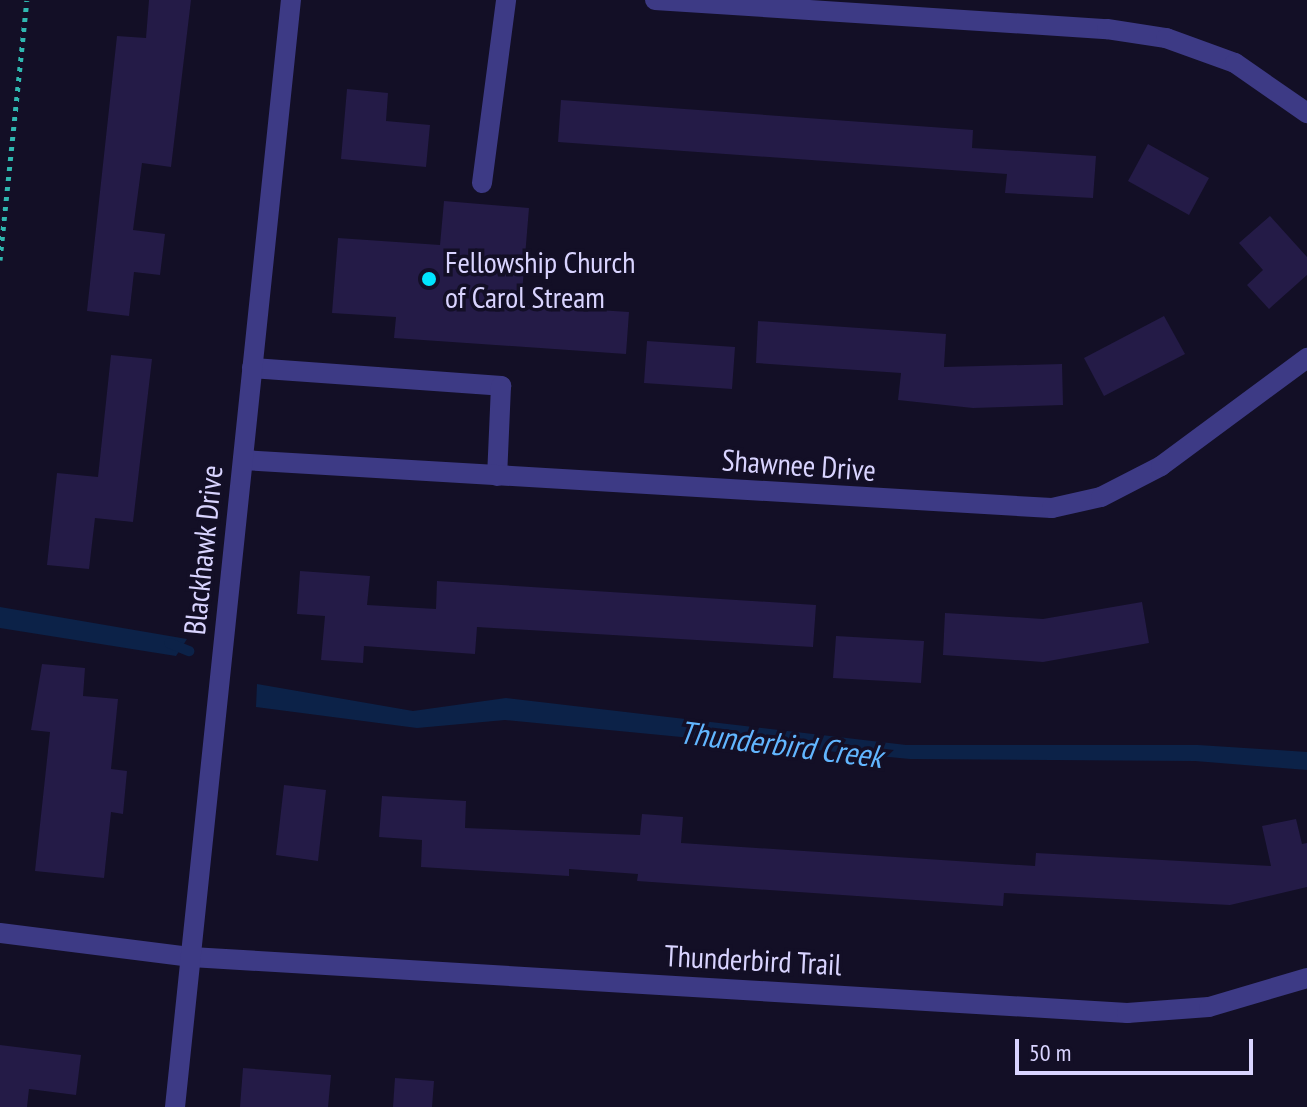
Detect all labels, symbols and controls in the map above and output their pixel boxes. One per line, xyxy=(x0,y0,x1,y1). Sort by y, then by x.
place label: Fellowship Church of Carol Stream xyxy=(445,244,635,314)
marker: Fellowship Church of Carol Stream xyxy=(420,270,438,288)
street label: Shawnee Drive xyxy=(721,442,877,488)
street label: Blackhawk Drive xyxy=(176,463,230,637)
water label: Thunderbird Creek xyxy=(677,713,885,775)
street label: Thunderbird Trail xyxy=(663,937,843,983)
scale bar xyxy=(1019,1023,1257,1073)
text: 50 m xyxy=(1029,1037,1071,1068)

